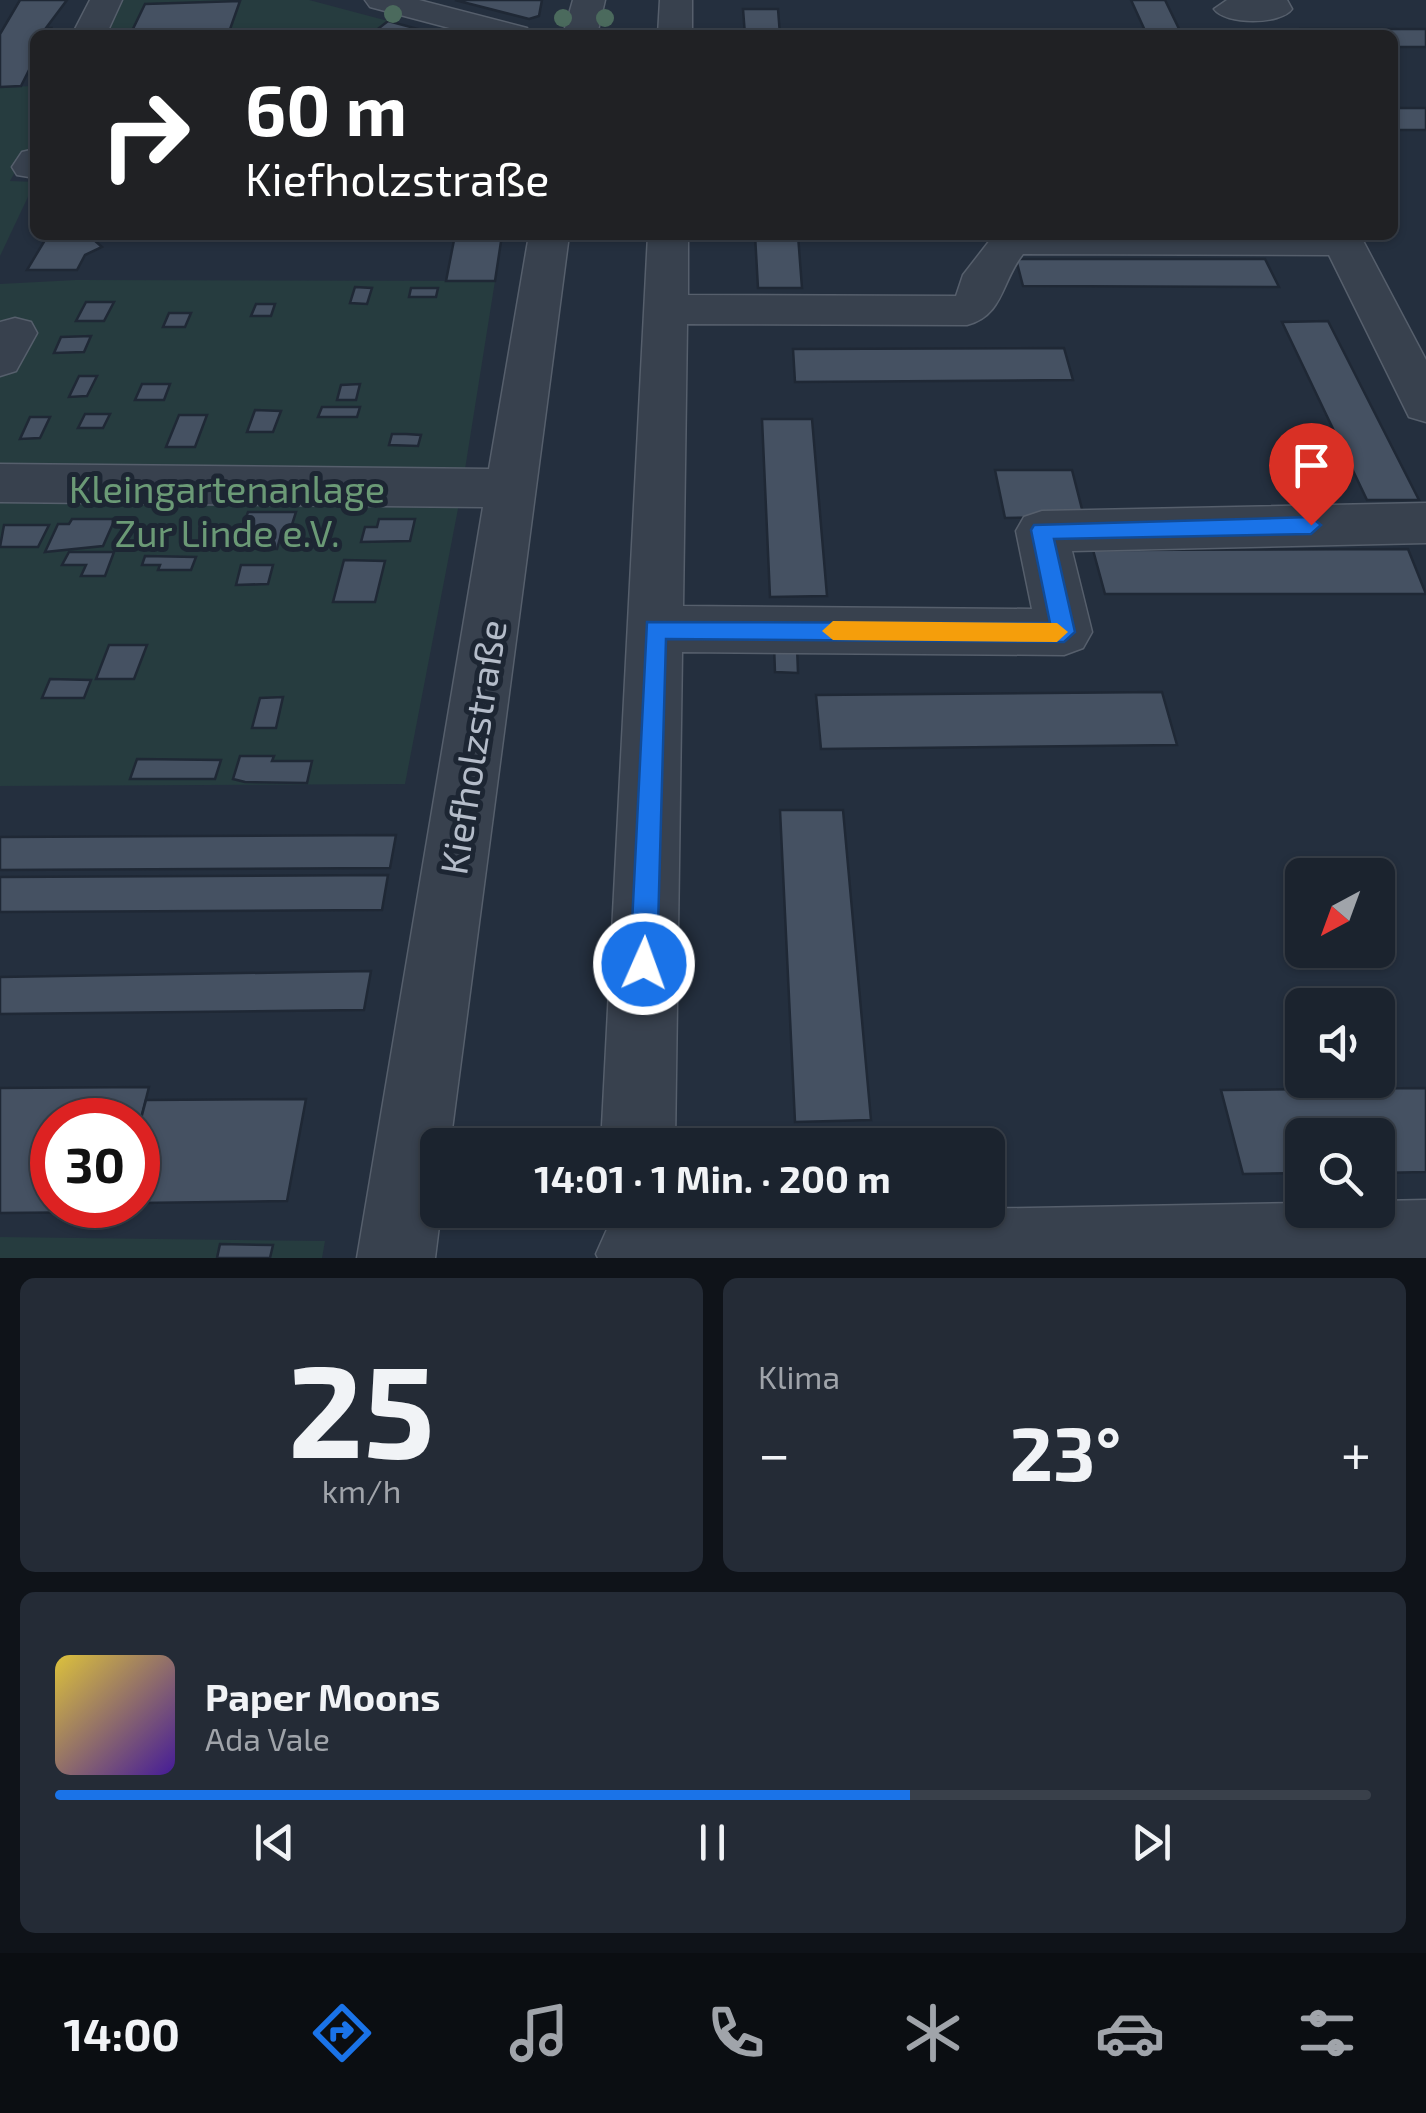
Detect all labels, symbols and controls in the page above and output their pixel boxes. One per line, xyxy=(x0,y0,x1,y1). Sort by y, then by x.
text: 60 m xyxy=(245,66,407,150)
icon: right xyxy=(80,70,210,200)
text: Kiefholzstraße xyxy=(245,151,549,205)
pin xyxy=(1269,423,1354,526)
icon: arrive xyxy=(1284,438,1339,493)
park label: Kleingartenanlage Zur Linde e.V. xyxy=(69,465,385,555)
street label: Kiefholzstraße xyxy=(429,616,515,878)
north arrow xyxy=(1285,858,1395,968)
map controls xyxy=(1285,858,1395,1228)
position arrow xyxy=(592,912,696,1016)
button: sound xyxy=(1285,988,1395,1098)
speed limit sign: 30 xyxy=(30,1098,160,1228)
button: search xyxy=(1285,1118,1395,1228)
text: 14:01 · 1 Min. · 200 m xyxy=(534,1155,891,1201)
text: 25 xyxy=(288,1328,435,1484)
text: Klima xyxy=(758,1357,840,1395)
text: 23° xyxy=(1009,1406,1121,1496)
text: − xyxy=(758,1419,790,1485)
text: + xyxy=(1341,1419,1371,1485)
text: km/h xyxy=(322,1471,401,1509)
text: Paper Moons xyxy=(205,1673,441,1719)
text: Ada Vale xyxy=(205,1719,330,1757)
icon: previous xyxy=(247,1815,302,1870)
icon: pause xyxy=(685,1815,740,1870)
icon: next xyxy=(1124,1815,1179,1870)
icon: directions xyxy=(307,1998,377,2068)
icon: music xyxy=(504,1998,574,2068)
icon: phone xyxy=(701,1998,771,2068)
icon: climate xyxy=(898,1998,968,2068)
icon: car xyxy=(1095,1998,1165,2068)
icon: filters xyxy=(1292,1998,1362,2068)
text: 14:00 xyxy=(64,2006,180,2060)

